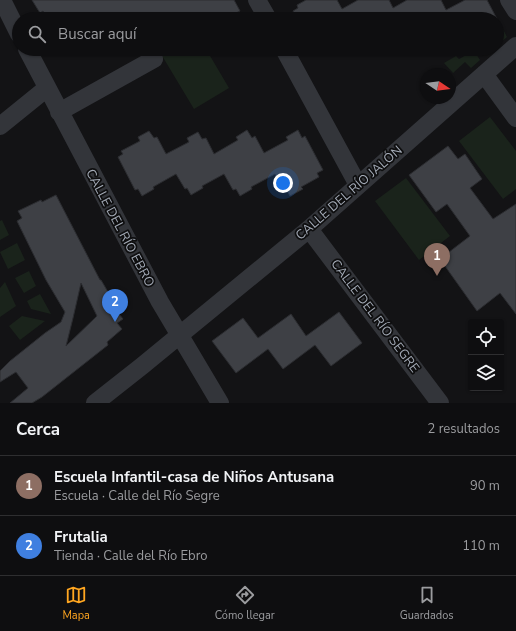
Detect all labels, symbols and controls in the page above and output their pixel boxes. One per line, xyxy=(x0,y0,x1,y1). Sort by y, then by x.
search box xyxy=(12,12,504,56)
icon: search xyxy=(26,23,48,45)
text: Buscar aquí xyxy=(58,24,136,44)
north arrow xyxy=(420,68,456,104)
street label: CALLE DEL RÍO JALÓN xyxy=(291,141,406,244)
street label: CALLE DEL RÍO EBRO xyxy=(81,165,160,290)
your location xyxy=(273,173,293,193)
pin: 1 xyxy=(424,243,450,276)
street label: CALLE DEL RÍO SEGRE xyxy=(327,255,424,376)
pin: 2 xyxy=(102,289,128,322)
map controls xyxy=(468,319,504,391)
button: locate xyxy=(468,319,504,355)
button: layers xyxy=(468,355,504,391)
text: Cerca xyxy=(16,418,60,441)
text: 2 resultados xyxy=(428,420,500,438)
text: Escuela Infantil-casa de Niños Antusana xyxy=(54,467,334,487)
text: 1 xyxy=(25,477,33,495)
text: 90 m xyxy=(470,477,500,495)
text: Escuela · Calle del Río Segre xyxy=(54,487,220,505)
text: Frutalia xyxy=(54,527,108,547)
text: 2 xyxy=(25,537,33,555)
text: 110 m xyxy=(462,537,500,555)
text: Tienda · Calle del Río Ebro xyxy=(54,547,208,565)
tab: Mapa xyxy=(62,584,90,623)
tab: Cómo llegar xyxy=(215,584,275,623)
tab: Guardados xyxy=(400,584,454,623)

